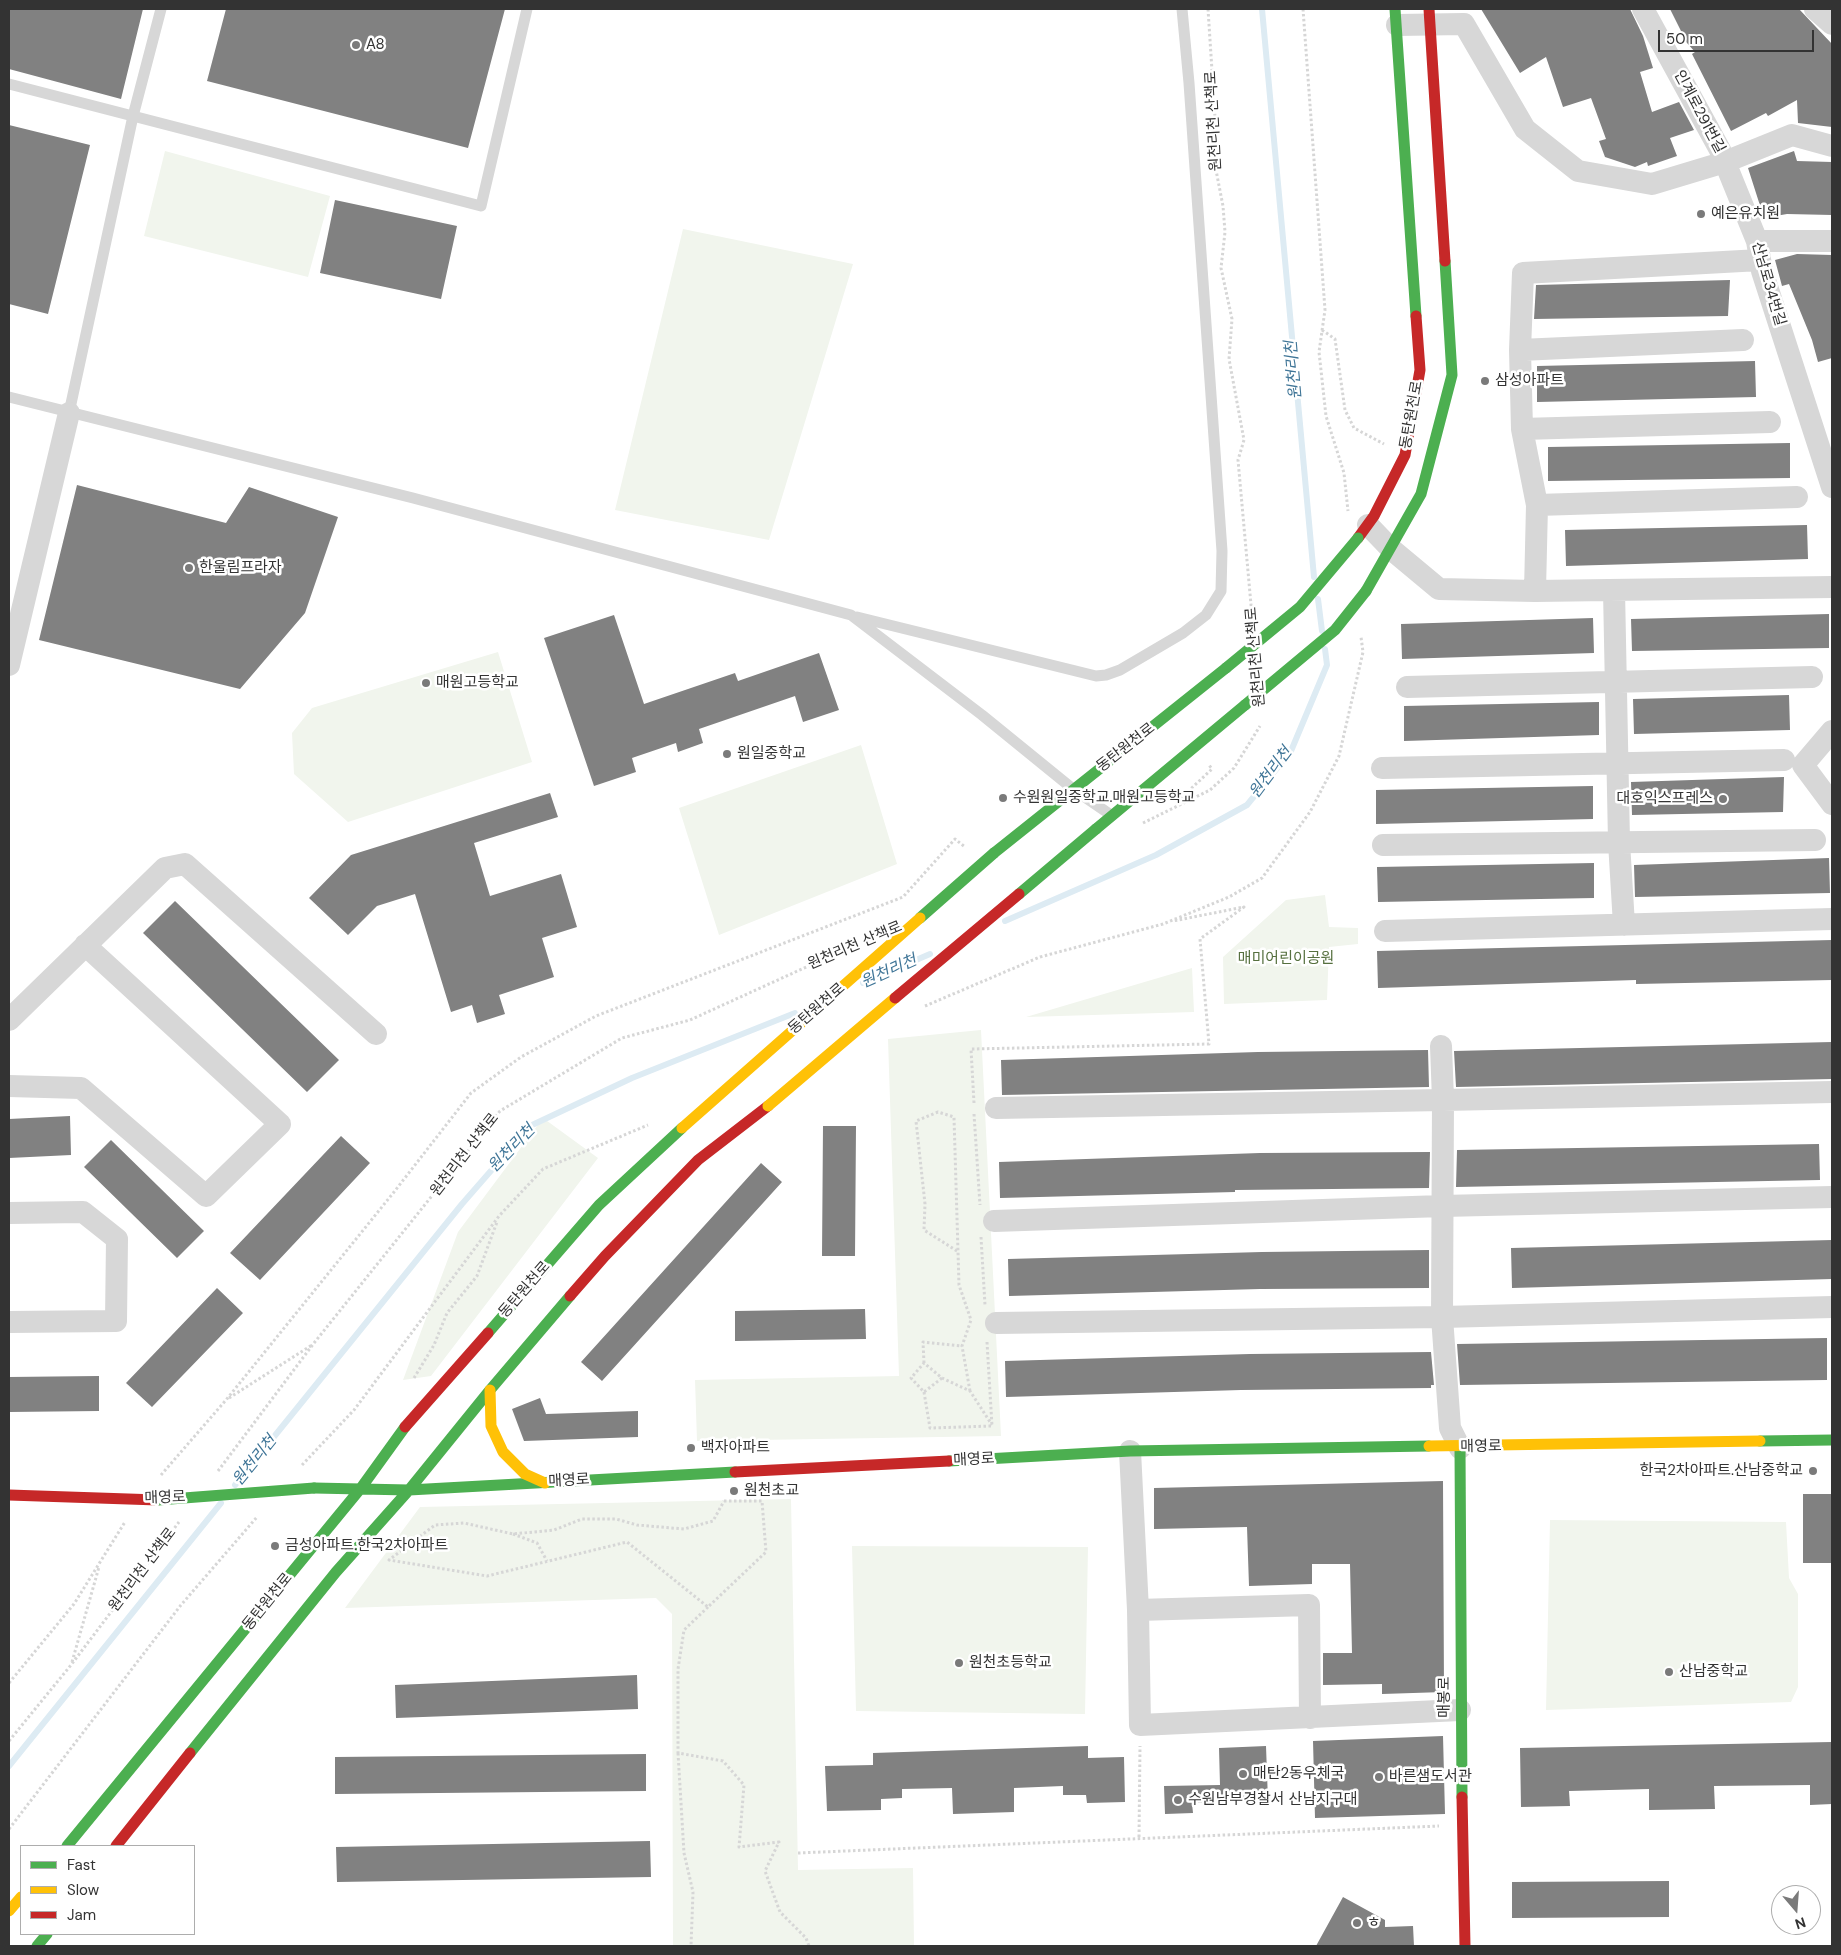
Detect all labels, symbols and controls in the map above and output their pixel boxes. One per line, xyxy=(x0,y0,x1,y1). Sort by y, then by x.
scale bar xyxy=(1661,20,1817,52)
text: 50 m xyxy=(1666,29,1703,49)
place label: A8 xyxy=(366,36,385,54)
marker: A8 xyxy=(350,39,362,51)
street label: 인계로291번길 xyxy=(1670,67,1728,157)
street label: 원천리천 산책로 xyxy=(1202,70,1226,172)
place label: 예은유치원 xyxy=(1711,205,1780,223)
marker: 예은유치원 xyxy=(1695,208,1707,220)
street label: 산남로34번길 xyxy=(1747,240,1789,328)
water label: 원천리천 xyxy=(1282,340,1306,400)
place label: 삼성아파트 xyxy=(1495,372,1564,390)
marker: 삼성아파트 xyxy=(1479,375,1491,387)
street label: 동탄원천로 xyxy=(1397,379,1427,451)
place label: 한울림프라자 xyxy=(199,559,282,577)
marker: 한울림프라자 xyxy=(183,562,195,574)
street label: 원천리천 산책로 xyxy=(1243,606,1269,708)
place label: 매원고등학교 xyxy=(436,674,519,692)
marker: 매원고등학교 xyxy=(420,677,432,689)
street label: 동탄원천로 xyxy=(1093,720,1159,776)
water label: 원천리천 xyxy=(1246,744,1296,802)
place label: 원일중학교 xyxy=(737,745,806,763)
marker: 원일중학교 xyxy=(721,748,733,760)
place label: 수원원일중학교.매원고등학교 xyxy=(1013,789,1195,807)
place label: 대호익스프레스 xyxy=(1616,790,1713,808)
marker: 수원원일중학교.매원고등학교 xyxy=(997,792,1009,804)
marker: 대호익스프레스 xyxy=(1717,793,1729,805)
street label: 원천리천 산책로 xyxy=(805,918,905,974)
park label: 매미어린이공원 xyxy=(1238,950,1334,968)
water label: 원천리천 xyxy=(858,951,920,993)
street label: 동탄원천로 xyxy=(785,980,849,1038)
street label: 원천리천 산책로 xyxy=(427,1110,503,1200)
water label: 원천리천 xyxy=(485,1121,539,1177)
street label: 동탄원천로 xyxy=(496,1258,554,1322)
water label: 원천리천 xyxy=(229,1432,281,1490)
street label: 매영로 xyxy=(1460,1438,1502,1456)
place label: 백자아파트 xyxy=(701,1439,770,1457)
marker: 백자아파트 xyxy=(685,1442,697,1454)
street label: 매영로 xyxy=(953,1450,995,1470)
place label: 한국2차아파트.산남중학교 xyxy=(1640,1462,1803,1480)
marker: 한국2차아파트.산남중학교 xyxy=(1807,1465,1819,1477)
street label: 매영로 xyxy=(548,1471,590,1491)
place label: 원천초교 xyxy=(744,1482,799,1500)
marker: 원천초교 xyxy=(728,1485,740,1497)
street label: 매영로 xyxy=(144,1488,186,1508)
street label: 원천리천 산책로 xyxy=(106,1524,180,1616)
place label: 금성아파트.한국2차아파트 xyxy=(285,1537,448,1555)
marker: 금성아파트.한국2차아파트 xyxy=(269,1540,281,1552)
street label: 동탄원천로 xyxy=(239,1570,297,1634)
place label: 원천초등학교 xyxy=(969,1654,1052,1672)
marker: 원천초등학교 xyxy=(953,1657,965,1669)
place label: 산남중학교 xyxy=(1679,1663,1748,1681)
marker: 산남중학교 xyxy=(1663,1666,1675,1678)
street label: 매봉로 xyxy=(1436,1676,1454,1718)
place label: 매탄2동우체국 xyxy=(1253,1765,1344,1783)
marker: 매탄2동우체국 xyxy=(1237,1768,1249,1780)
place label: 바른샘도서관 xyxy=(1389,1768,1472,1786)
marker: 바른샘도서관 xyxy=(1373,1771,1385,1783)
place label: 수원남부경찰서 산남지구대 xyxy=(1188,1791,1358,1809)
marker: 수원남부경찰서 산남지구대 xyxy=(1172,1794,1184,1806)
legend xyxy=(20,1845,195,1935)
text: Fast xyxy=(67,1855,96,1875)
text: Slow xyxy=(67,1880,99,1900)
north arrow xyxy=(1771,1885,1821,1935)
text: Jam xyxy=(67,1905,96,1925)
text: N xyxy=(1793,1913,1808,1933)
place label: ㅎ xyxy=(1367,1914,1381,1932)
marker: ㅎ xyxy=(1351,1917,1363,1929)

